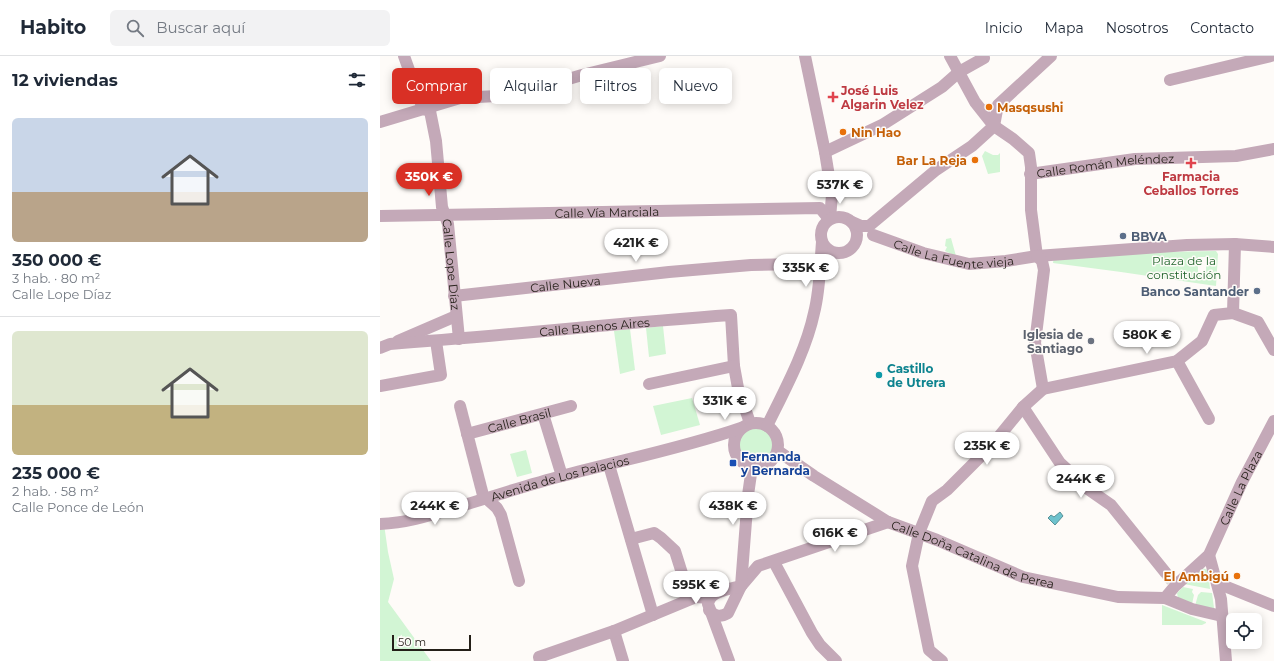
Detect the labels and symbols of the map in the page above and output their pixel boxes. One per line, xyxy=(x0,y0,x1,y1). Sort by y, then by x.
place label: José Luis Algarin Velez xyxy=(840,83,924,112)
marker: José Luis Algarin Velez xyxy=(828,92,838,102)
place label: Masqsushi xyxy=(997,100,1063,115)
marker: Masqsushi xyxy=(984,102,994,112)
place label: Nin Hao xyxy=(851,125,901,140)
marker: Nin Hao xyxy=(838,127,848,137)
street label: Calle Román Meléndez xyxy=(1036,150,1174,180)
place label: Bar La Reja xyxy=(896,153,967,168)
marker: Bar La Reja xyxy=(970,155,980,165)
marker: Farmacia Ceballos Torres xyxy=(1186,158,1196,168)
pin: 350K € xyxy=(396,163,462,197)
place label: Farmacia Ceballos Torres xyxy=(1143,169,1239,198)
pin: 537K € xyxy=(807,171,873,205)
street label: Calle Vía Marciala xyxy=(555,203,659,220)
street label: Calle Lope Díaz xyxy=(439,216,464,311)
pin: 421K € xyxy=(603,229,669,263)
place label: BBVA xyxy=(1131,229,1167,244)
marker: BBVA xyxy=(1118,231,1128,241)
street label: Calle La Fuente vieja xyxy=(892,236,1015,272)
park label: Plaza de la constitución xyxy=(1147,253,1221,282)
pin: 335K € xyxy=(773,254,839,288)
street label: Calle Nueva xyxy=(529,272,601,295)
place label: Banco Santander xyxy=(1141,284,1249,299)
marker: Banco Santander xyxy=(1252,286,1262,296)
street label: Calle Buenos Aires xyxy=(538,314,651,339)
pin: 580K € xyxy=(1114,321,1180,355)
place label: Iglesia de Santiago xyxy=(1023,327,1083,356)
marker: Iglesia de Santiago xyxy=(1086,336,1096,346)
place label: Castillo de Utrera xyxy=(887,361,946,390)
marker: Castillo de Utrera xyxy=(874,370,884,380)
pin: 331K € xyxy=(692,387,758,421)
street label: Calle Brasil xyxy=(486,404,553,436)
pin: 235K € xyxy=(954,432,1020,466)
street label: Calle La Plaza xyxy=(1216,447,1265,528)
place label: Fernanda y Bernarda xyxy=(740,449,810,478)
street label: Avenida de Los Palacios xyxy=(489,452,631,504)
marker: Fernanda y Bernarda xyxy=(728,458,738,468)
pin: 244K € xyxy=(1048,465,1114,499)
pin: 244K € xyxy=(402,492,468,526)
pin: 438K € xyxy=(700,492,766,526)
street label: Calle Doña Catalina de Perea xyxy=(889,516,1056,591)
pin: 616K € xyxy=(802,519,868,553)
place label: El Ambigú xyxy=(1164,569,1229,584)
pin: 595K € xyxy=(663,571,729,605)
marker: El Ambigú xyxy=(1232,571,1242,581)
scale bar xyxy=(392,633,471,652)

